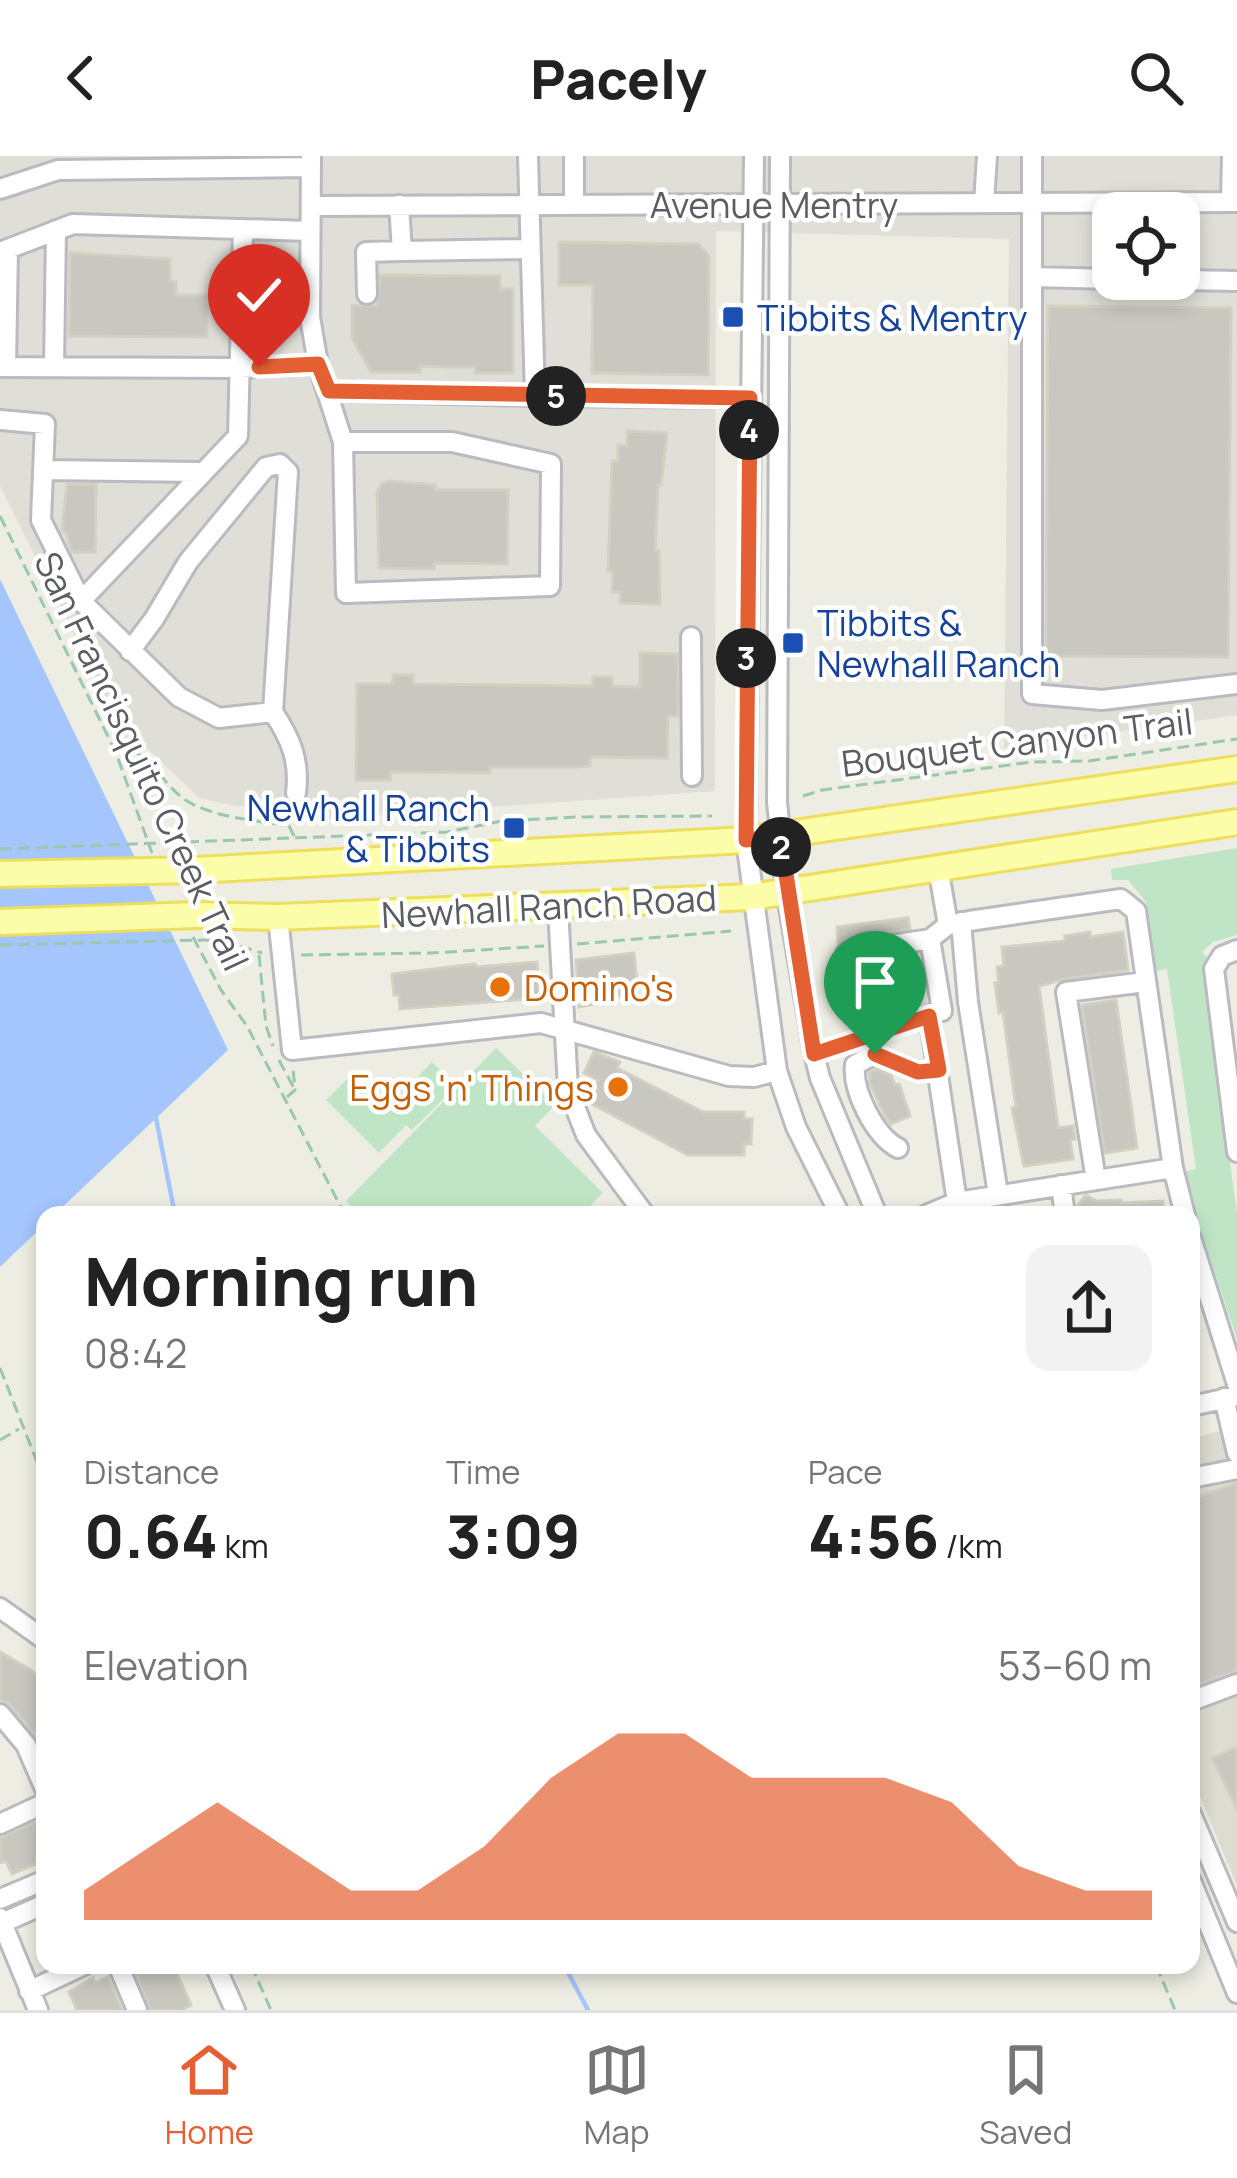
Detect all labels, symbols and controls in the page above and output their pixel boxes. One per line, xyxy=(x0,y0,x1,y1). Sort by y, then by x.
text: Pacely xyxy=(530,41,707,115)
icon: back xyxy=(48,45,114,111)
icon: search xyxy=(1123,45,1189,111)
street label: Avenue Mentry xyxy=(650,180,898,229)
map controls xyxy=(1092,192,1200,300)
button: locate xyxy=(1092,192,1200,300)
pin xyxy=(208,244,310,367)
icon: check xyxy=(226,262,292,328)
place label: Tibbits & Mentry xyxy=(757,293,1027,342)
marker: Tibbits & Mentry xyxy=(720,304,746,330)
pin: 5 xyxy=(526,366,586,426)
text: 5 xyxy=(546,373,566,418)
pin: 4 xyxy=(719,400,779,460)
text: 4 xyxy=(739,407,759,452)
street label: San Francisquito Creek Trail xyxy=(23,544,261,978)
place label: Tibbits & Newhall Ranch xyxy=(817,598,1060,688)
pin: 3 xyxy=(716,628,776,688)
marker: Tibbits & Newhall Ranch xyxy=(780,630,806,656)
text: 3 xyxy=(736,635,756,680)
street label: Bouquet Canyon Trail xyxy=(839,696,1195,788)
place label: Newhall Ranch & Tibbits xyxy=(247,783,490,873)
marker: Newhall Ranch & Tibbits xyxy=(501,815,527,841)
pin: 2 xyxy=(751,817,811,877)
text: 2 xyxy=(771,824,791,869)
street label: Newhall Ranch Road xyxy=(380,873,718,939)
pin xyxy=(824,931,926,1054)
icon: arrive xyxy=(842,949,908,1015)
place label: Domino's xyxy=(524,963,674,1012)
marker: Domino's xyxy=(487,974,513,1000)
place label: Eggs 'n' Things xyxy=(349,1063,594,1112)
marker: Eggs 'n' Things xyxy=(605,1074,631,1100)
text: Morning run xyxy=(84,1236,478,1326)
button: share xyxy=(1026,1245,1152,1371)
text: 08:42 xyxy=(84,1326,187,1380)
text: Distance xyxy=(84,1449,219,1494)
text: Time xyxy=(446,1449,521,1494)
text: Pace xyxy=(808,1449,883,1494)
text: 0.64 xyxy=(84,1494,218,1576)
text: 3:09 xyxy=(446,1494,581,1576)
text: 4:56 xyxy=(808,1494,939,1576)
text: km xyxy=(218,1523,269,1568)
text: /km xyxy=(939,1523,1003,1568)
text: Elevation xyxy=(84,1638,249,1692)
text: 53–60 m xyxy=(998,1638,1152,1692)
tab: Home xyxy=(165,2037,254,2154)
tab: Map xyxy=(584,2037,650,2154)
tab: Saved xyxy=(979,2037,1072,2154)

